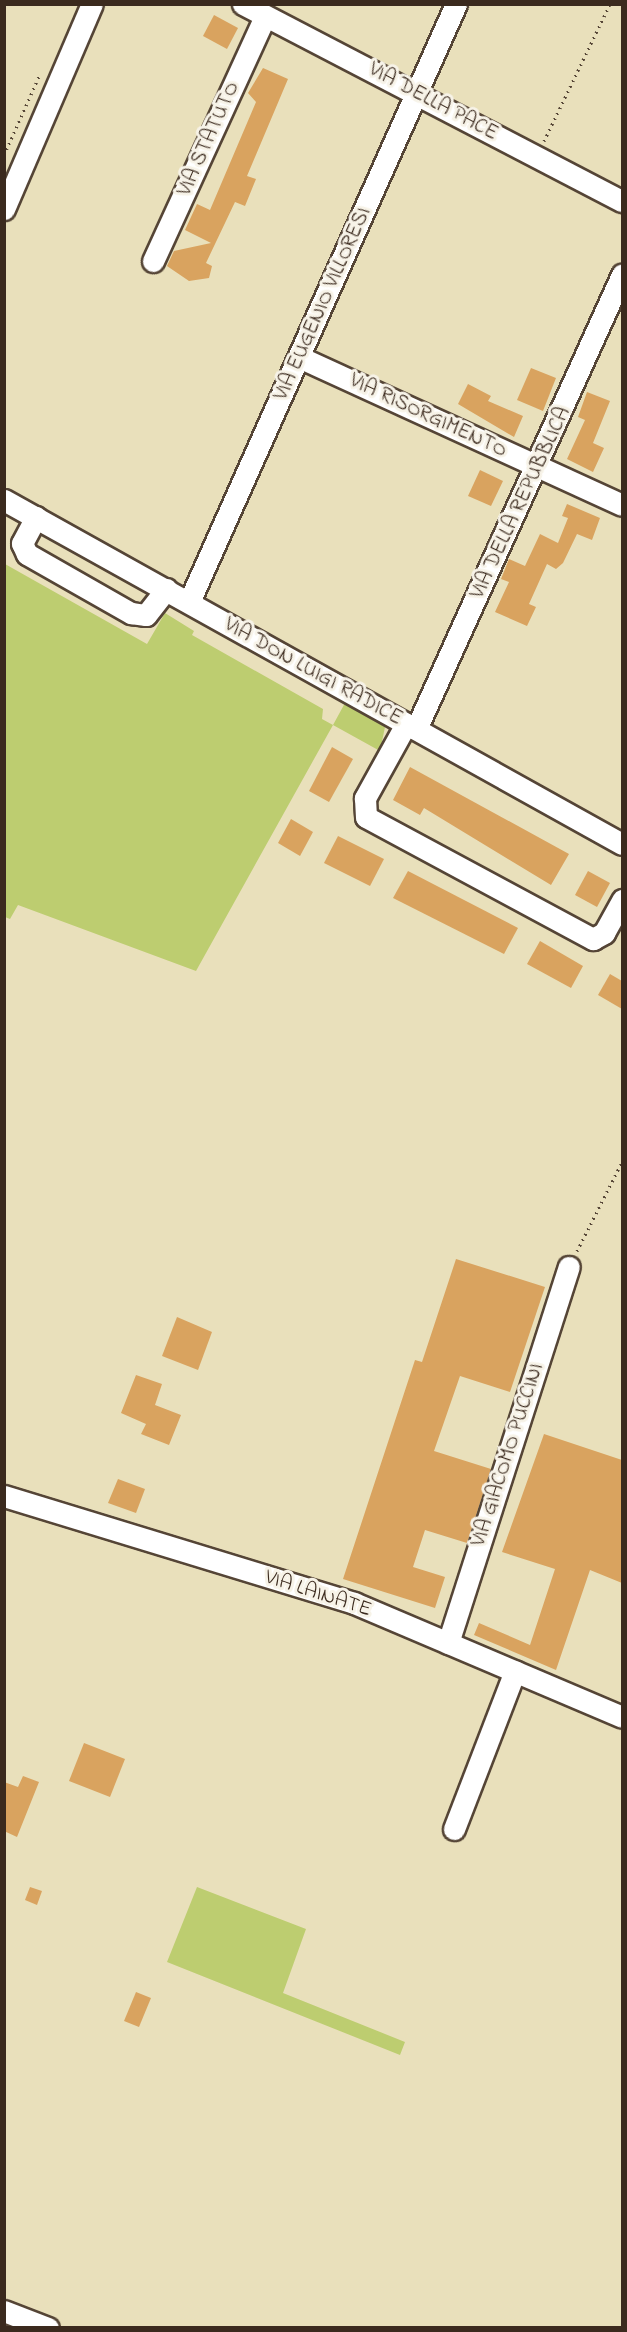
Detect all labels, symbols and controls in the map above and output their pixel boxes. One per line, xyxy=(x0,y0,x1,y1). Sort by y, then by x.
street label: VIA DELLA PACE xyxy=(364,57,502,147)
street label: VIA STATUTO xyxy=(173,78,245,200)
street label: VIA EUGENIO VILLORESI xyxy=(269,204,377,404)
street label: VIA RISORGIMENTO xyxy=(345,368,511,464)
street label: VIA DELLA REPUBBLICA xyxy=(465,403,577,603)
street label: VIA DON LUIGI RADICE xyxy=(219,612,407,732)
street label: VIA GIACOMO PUCCINI xyxy=(466,1360,550,1550)
street label: VIA LAINATE xyxy=(262,1565,374,1623)

